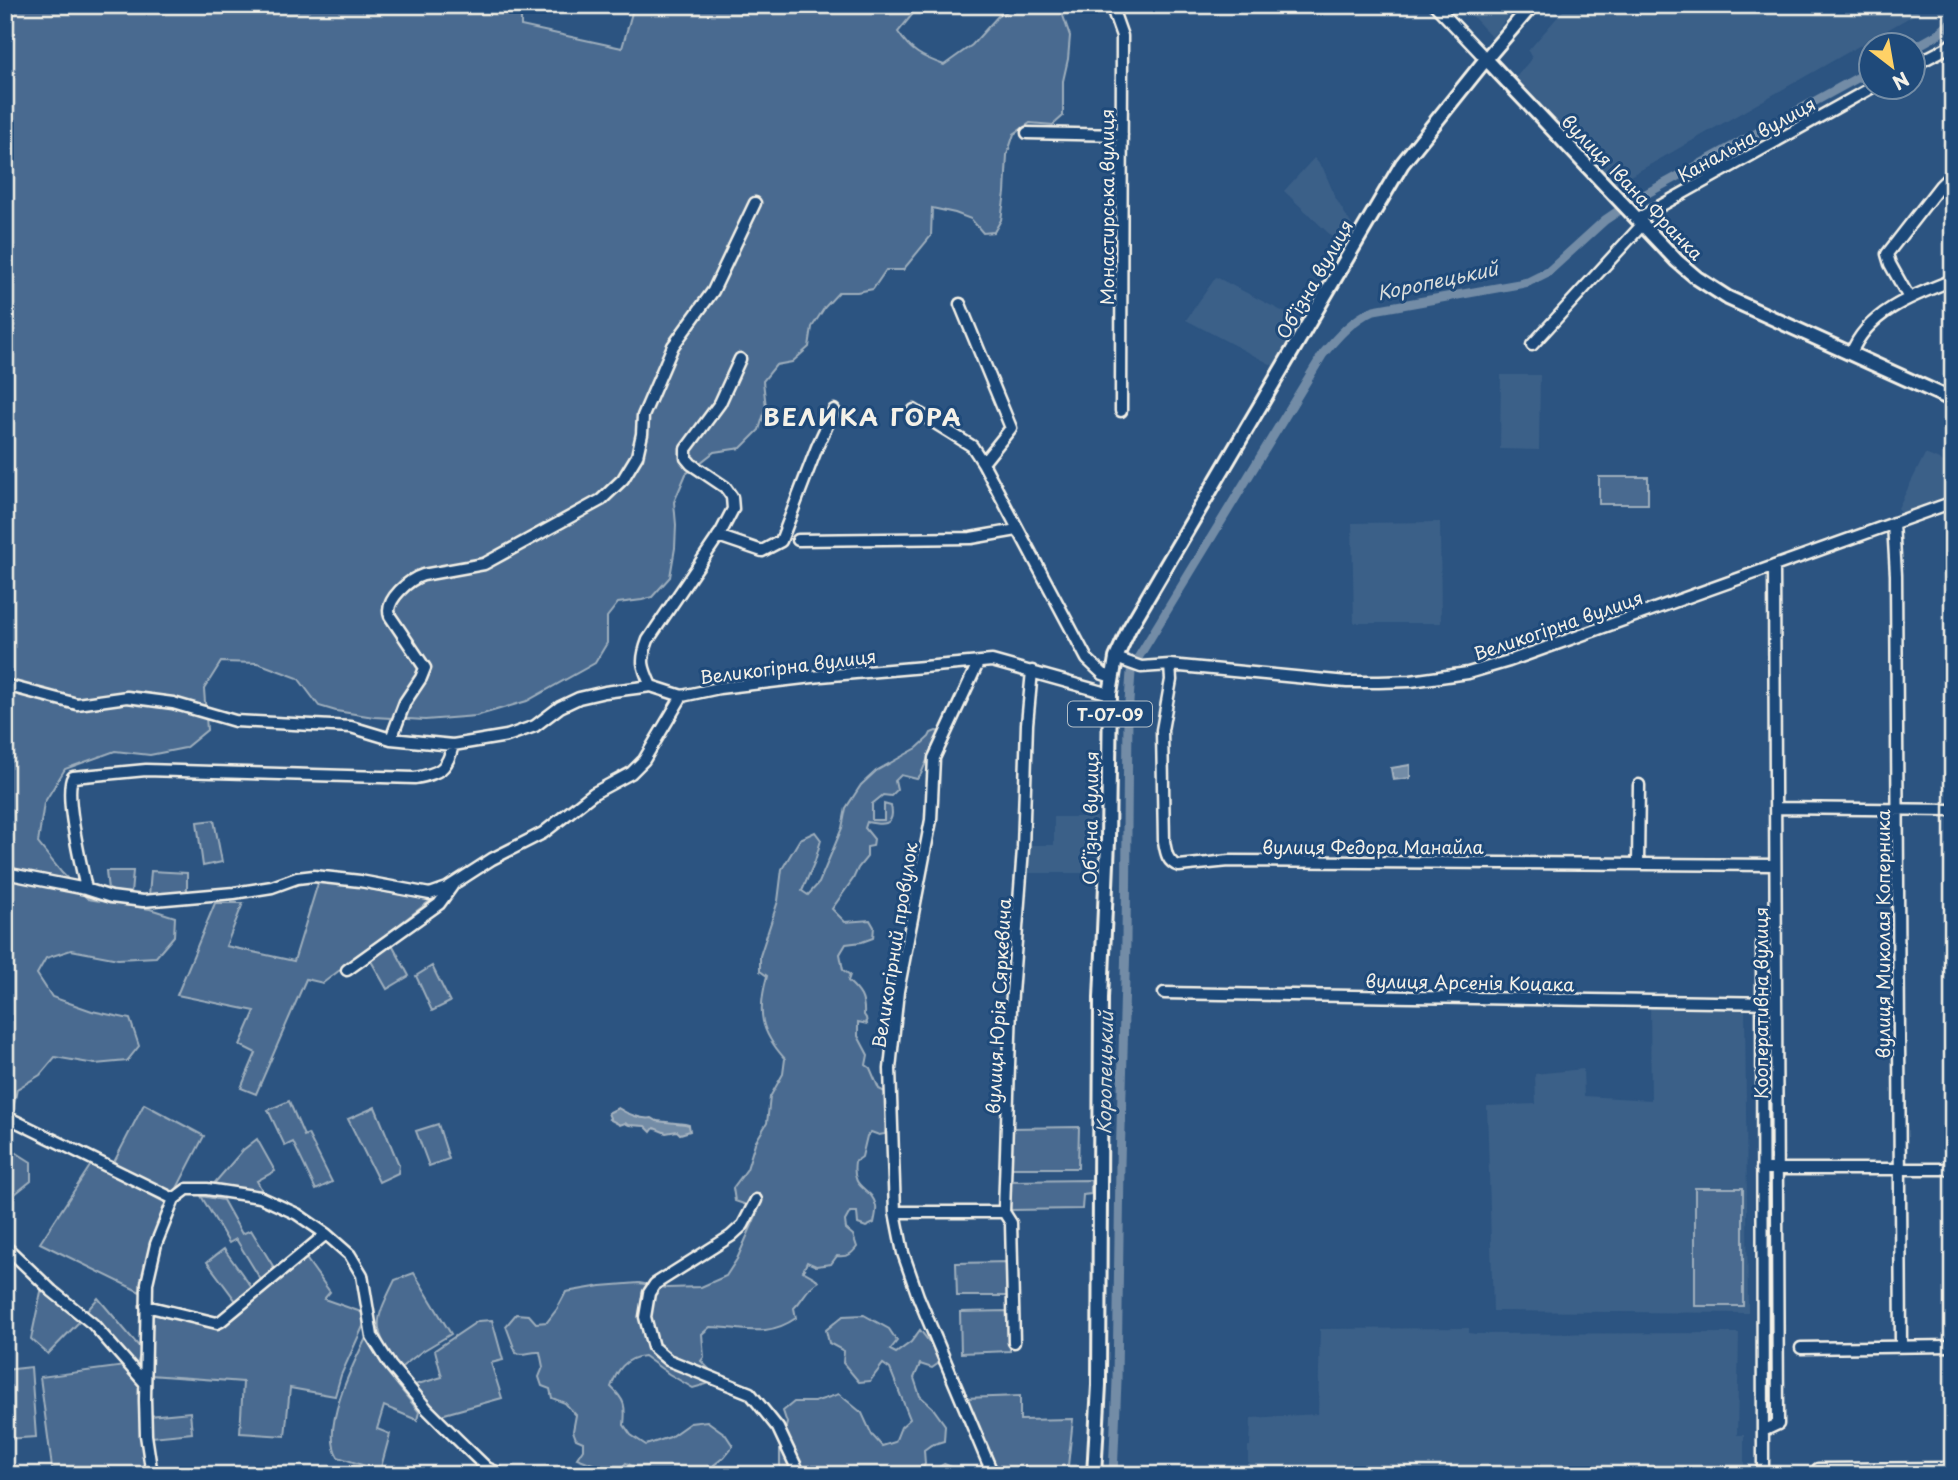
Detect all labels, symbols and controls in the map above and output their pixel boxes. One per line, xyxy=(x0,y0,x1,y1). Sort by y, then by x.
north arrow xyxy=(1856,32,1926,102)
text: N xyxy=(1888,66,1915,97)
street label: Канальна вулиця xyxy=(1672,90,1820,188)
street label: вулиця Івана Франка xyxy=(1556,108,1711,267)
street label: Монастирська вулиця xyxy=(1093,109,1120,305)
street label: Обʼїзна вулиця xyxy=(1269,214,1359,344)
water label: Коропецький xyxy=(1374,253,1503,306)
district label: ВЕЛИКА ГОРА xyxy=(763,398,963,434)
street label: Великогірна вулиця xyxy=(1470,583,1646,667)
street label: Великогірна вулиця xyxy=(698,642,878,690)
road number: Т-07-09 xyxy=(1068,702,1152,726)
street label: Обʼїзна вулиця xyxy=(1075,751,1105,885)
street label: вулиця Миколая Коперника xyxy=(1869,809,1896,1059)
street label: вулиця Федора Манайла xyxy=(1262,833,1485,860)
street label: Великогірний провулок xyxy=(864,840,924,1050)
street label: вулиця Юрія Сяркевича xyxy=(979,897,1017,1115)
street label: Кооперативна вулиця xyxy=(1747,907,1774,1099)
street label: вулиця Арсенія Коцака xyxy=(1365,967,1575,997)
water label: Коропецький xyxy=(1089,1008,1119,1135)

